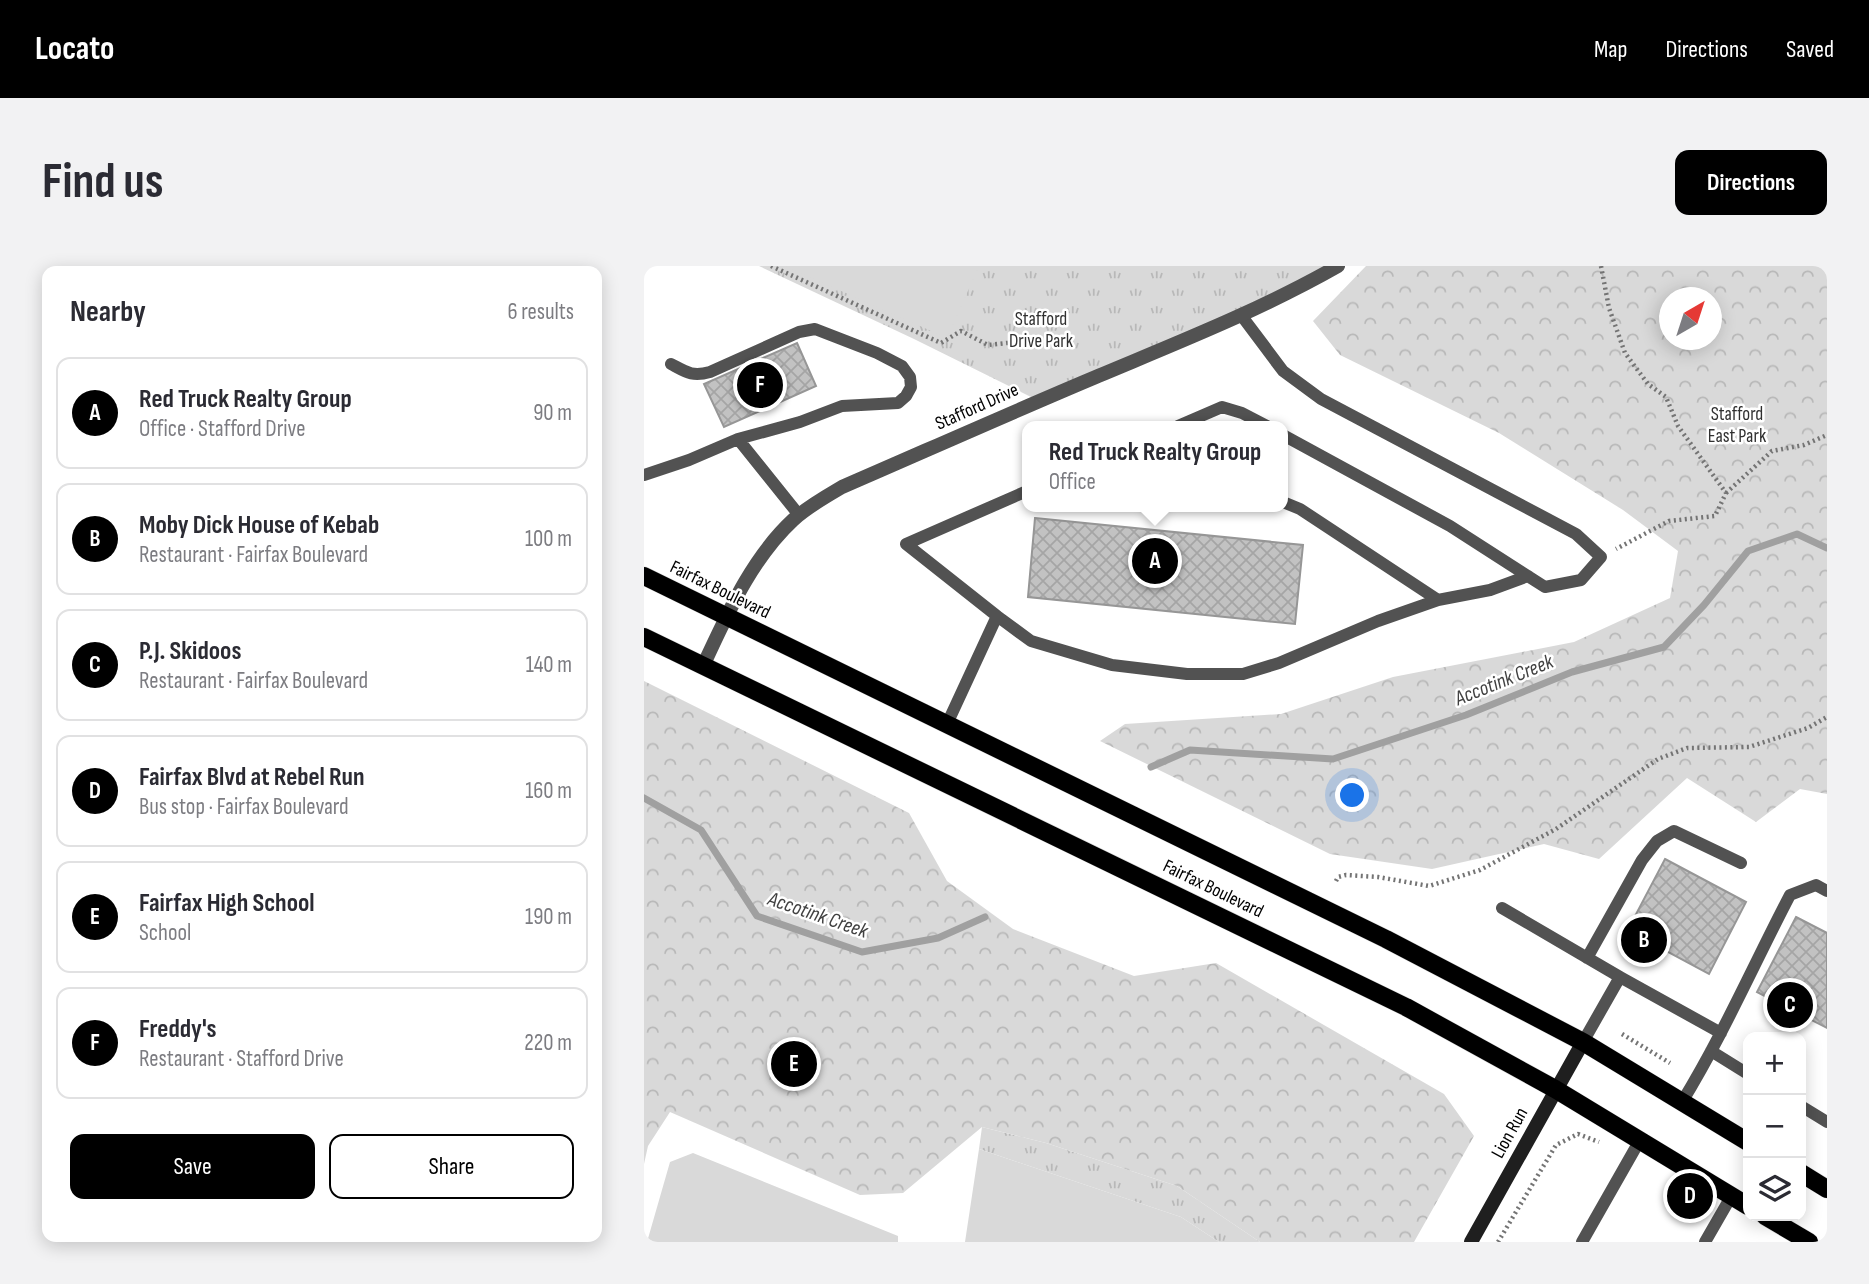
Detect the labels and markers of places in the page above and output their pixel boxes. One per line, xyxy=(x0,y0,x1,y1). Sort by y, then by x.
pin: F xyxy=(737,359,783,411)
pin: A xyxy=(1132,535,1178,587)
pin: B xyxy=(1621,914,1667,966)
pin: C xyxy=(1767,979,1813,1031)
pin: E xyxy=(771,1038,817,1090)
pin: D xyxy=(1667,1170,1713,1222)

